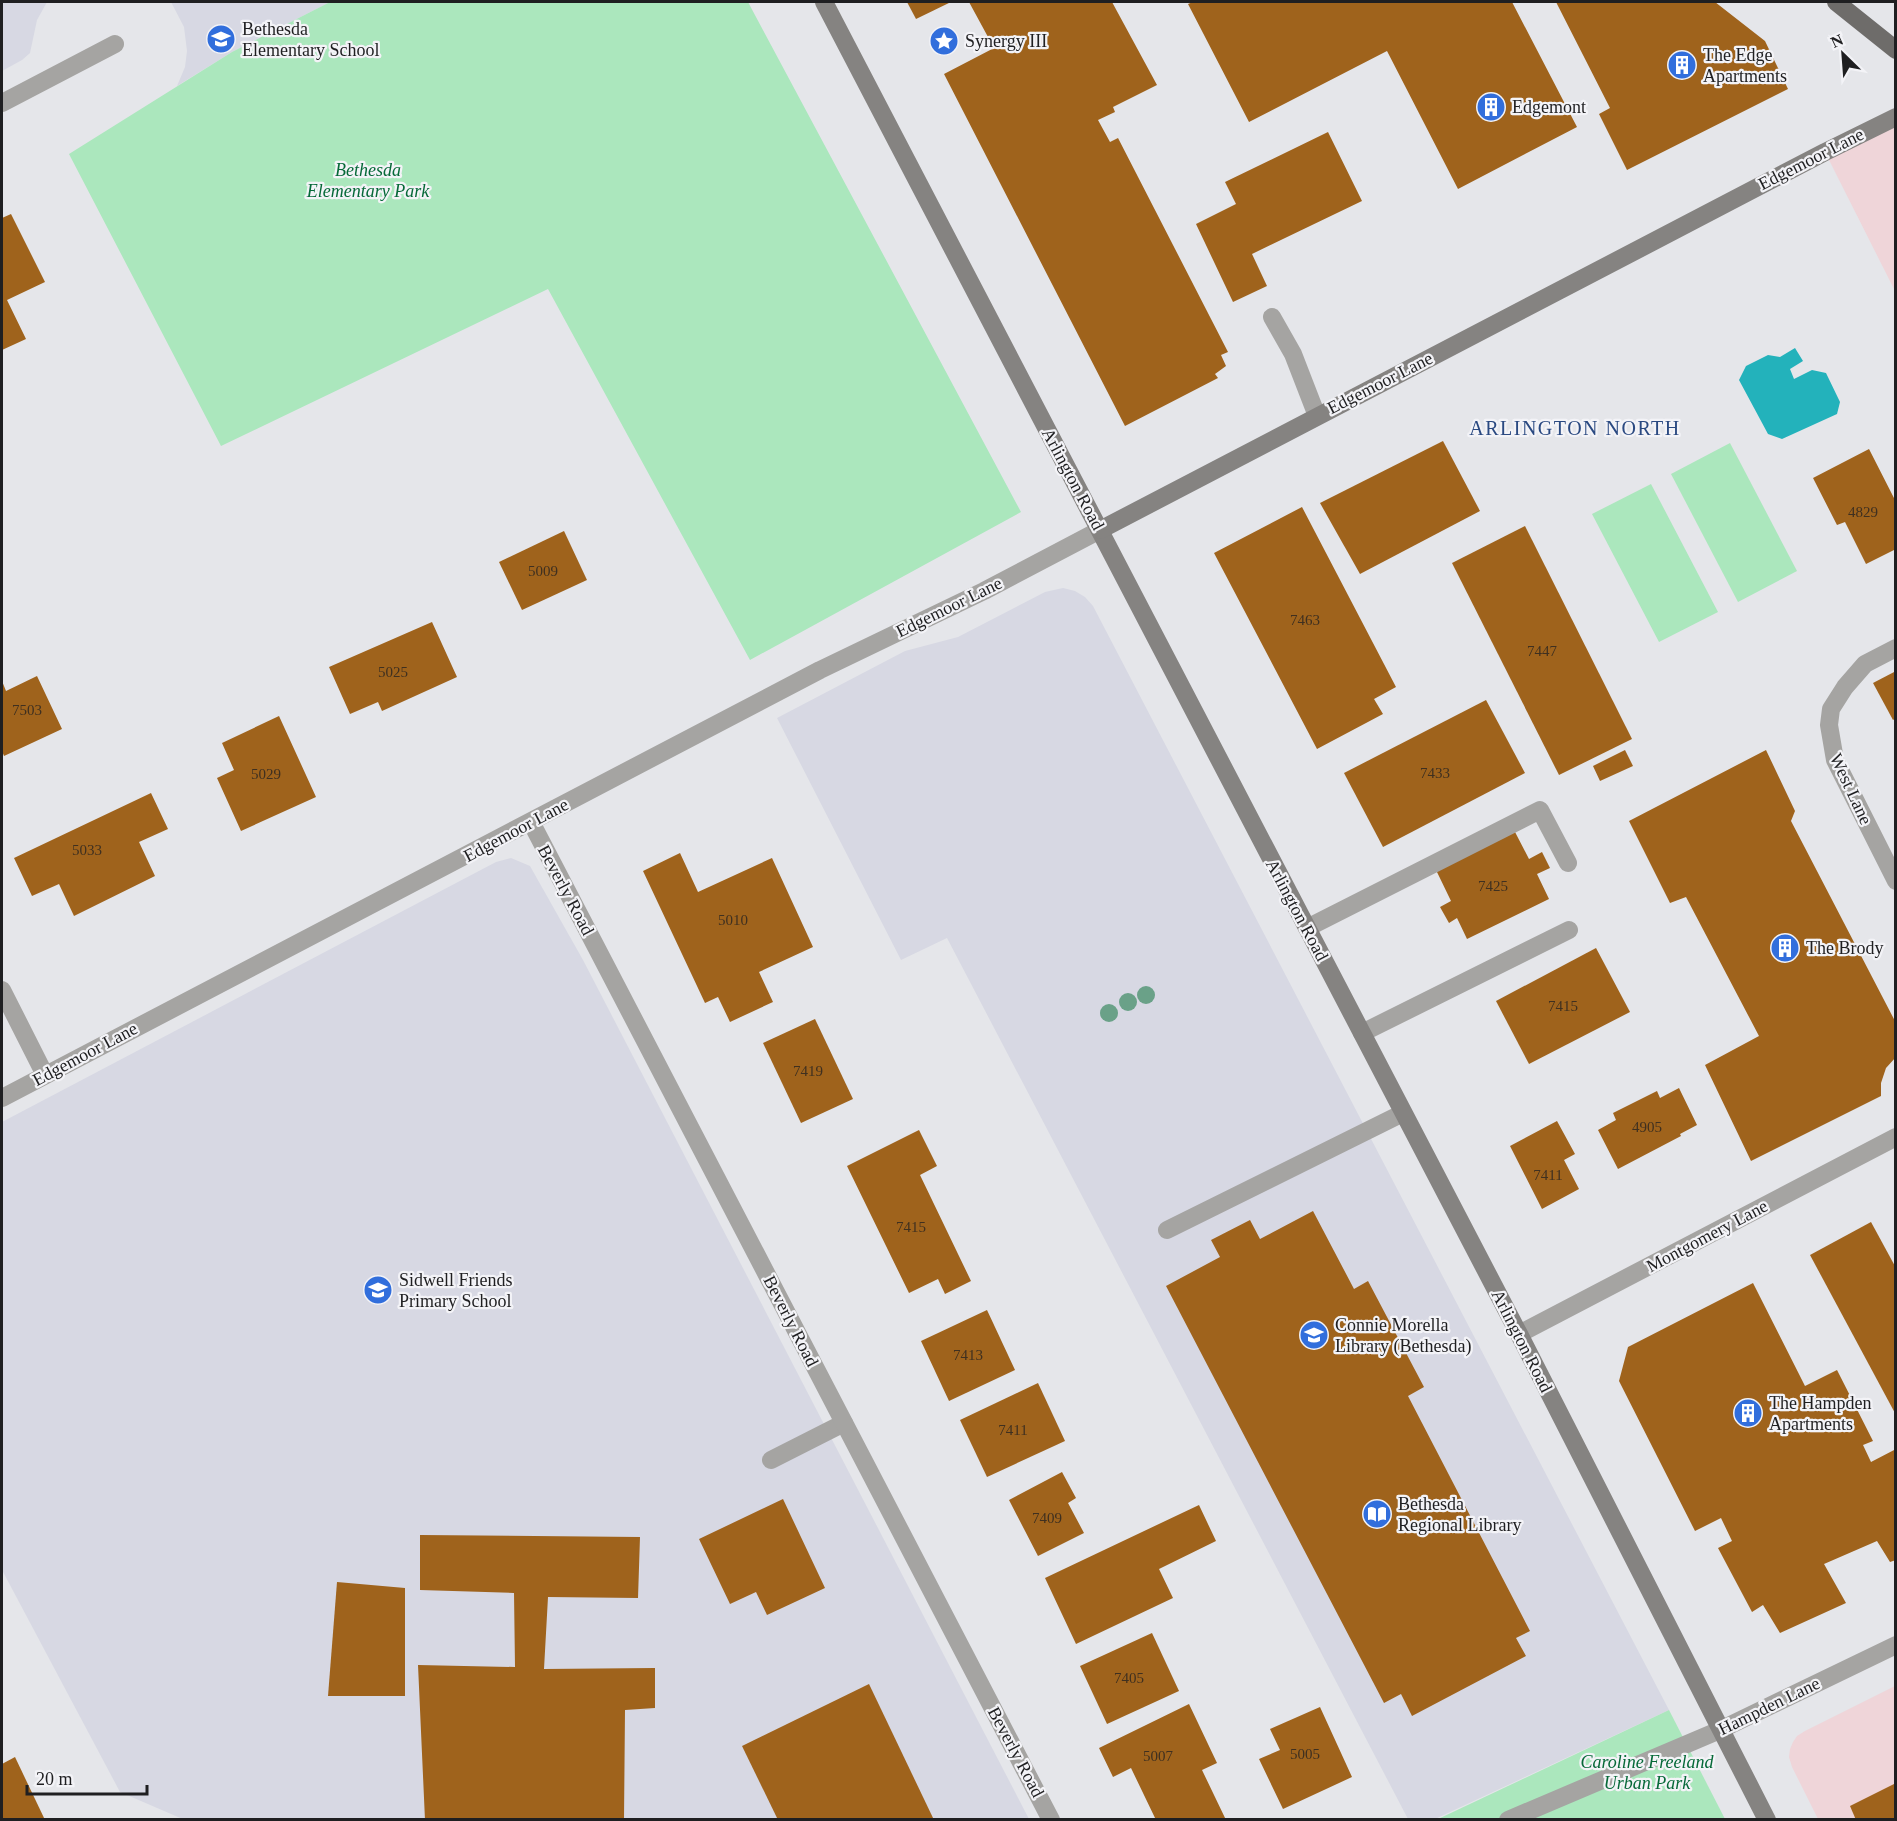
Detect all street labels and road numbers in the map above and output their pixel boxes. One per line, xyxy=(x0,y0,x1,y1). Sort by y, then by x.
street label: Edgemoor Lane xyxy=(1755,124,1867,194)
street label: Edgemoor Lane xyxy=(1324,348,1436,418)
street label: Arlington Road xyxy=(1038,425,1108,533)
street label: Edgemoor Lane xyxy=(893,573,1005,641)
street label: West Lane xyxy=(1826,750,1876,828)
street label: Edgemoor Lane xyxy=(460,794,572,866)
street label: Beverly Road xyxy=(534,841,598,939)
street label: Arlington Road xyxy=(1262,856,1332,964)
street label: Edgemoor Lane xyxy=(29,1018,141,1090)
street label: Montgomery Lane xyxy=(1643,1196,1771,1276)
street label: Beverly Road xyxy=(760,1272,822,1370)
street label: Arlington Road xyxy=(1488,1286,1556,1396)
street label: Hampden Lane xyxy=(1715,1673,1823,1739)
street label: Beverly Road xyxy=(984,1703,1048,1801)

